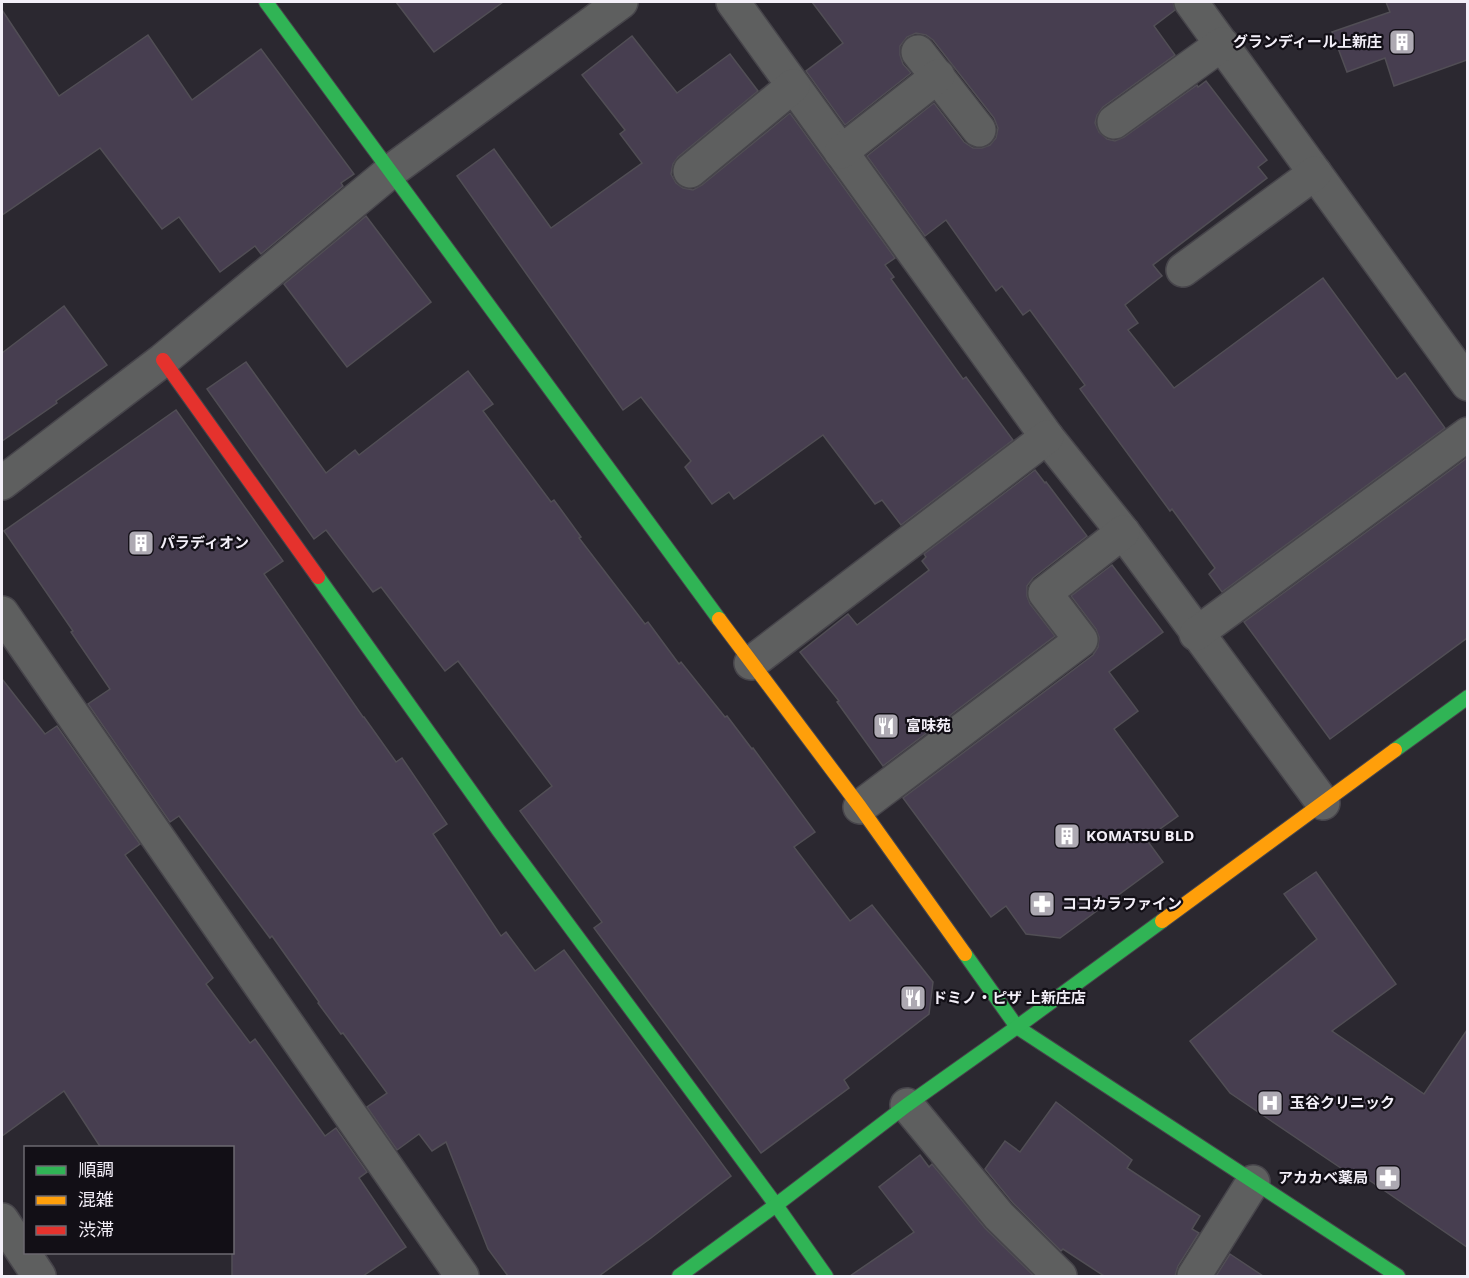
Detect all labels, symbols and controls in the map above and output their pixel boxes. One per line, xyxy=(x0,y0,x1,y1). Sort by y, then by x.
building icon: グランディール上新庄 xyxy=(1387,27,1417,57)
place label: グランディール上新庄 xyxy=(1233,31,1382,51)
building icon: パラディオン xyxy=(126,528,156,558)
place label: パラディオン xyxy=(160,532,249,552)
restaurant icon: 富味苑 xyxy=(871,711,901,741)
place label: 富味苑 xyxy=(906,715,951,735)
building icon: KOMATSU BLD xyxy=(1052,821,1082,851)
place label: KOMATSU BLD xyxy=(1086,825,1194,845)
pharmacy icon: ココカラファイン xyxy=(1027,889,1057,919)
place label: ココカラファイン xyxy=(1062,893,1182,913)
restaurant icon: ドミノ・ピザ 上新庄店 xyxy=(898,983,928,1013)
place label: ドミノ・ピザ 上新庄店 xyxy=(932,987,1086,1007)
hospital icon: 玉谷クリニック xyxy=(1255,1088,1285,1118)
place label: 玉谷クリニック xyxy=(1290,1092,1395,1112)
legend xyxy=(24,1146,234,1254)
text: 順調 xyxy=(78,1157,114,1181)
pharmacy icon: アカカベ薬局 xyxy=(1373,1163,1403,1193)
place label: アカカベ薬局 xyxy=(1278,1167,1368,1187)
text: 混雑 xyxy=(78,1187,114,1211)
text: 渋滞 xyxy=(78,1217,114,1241)

